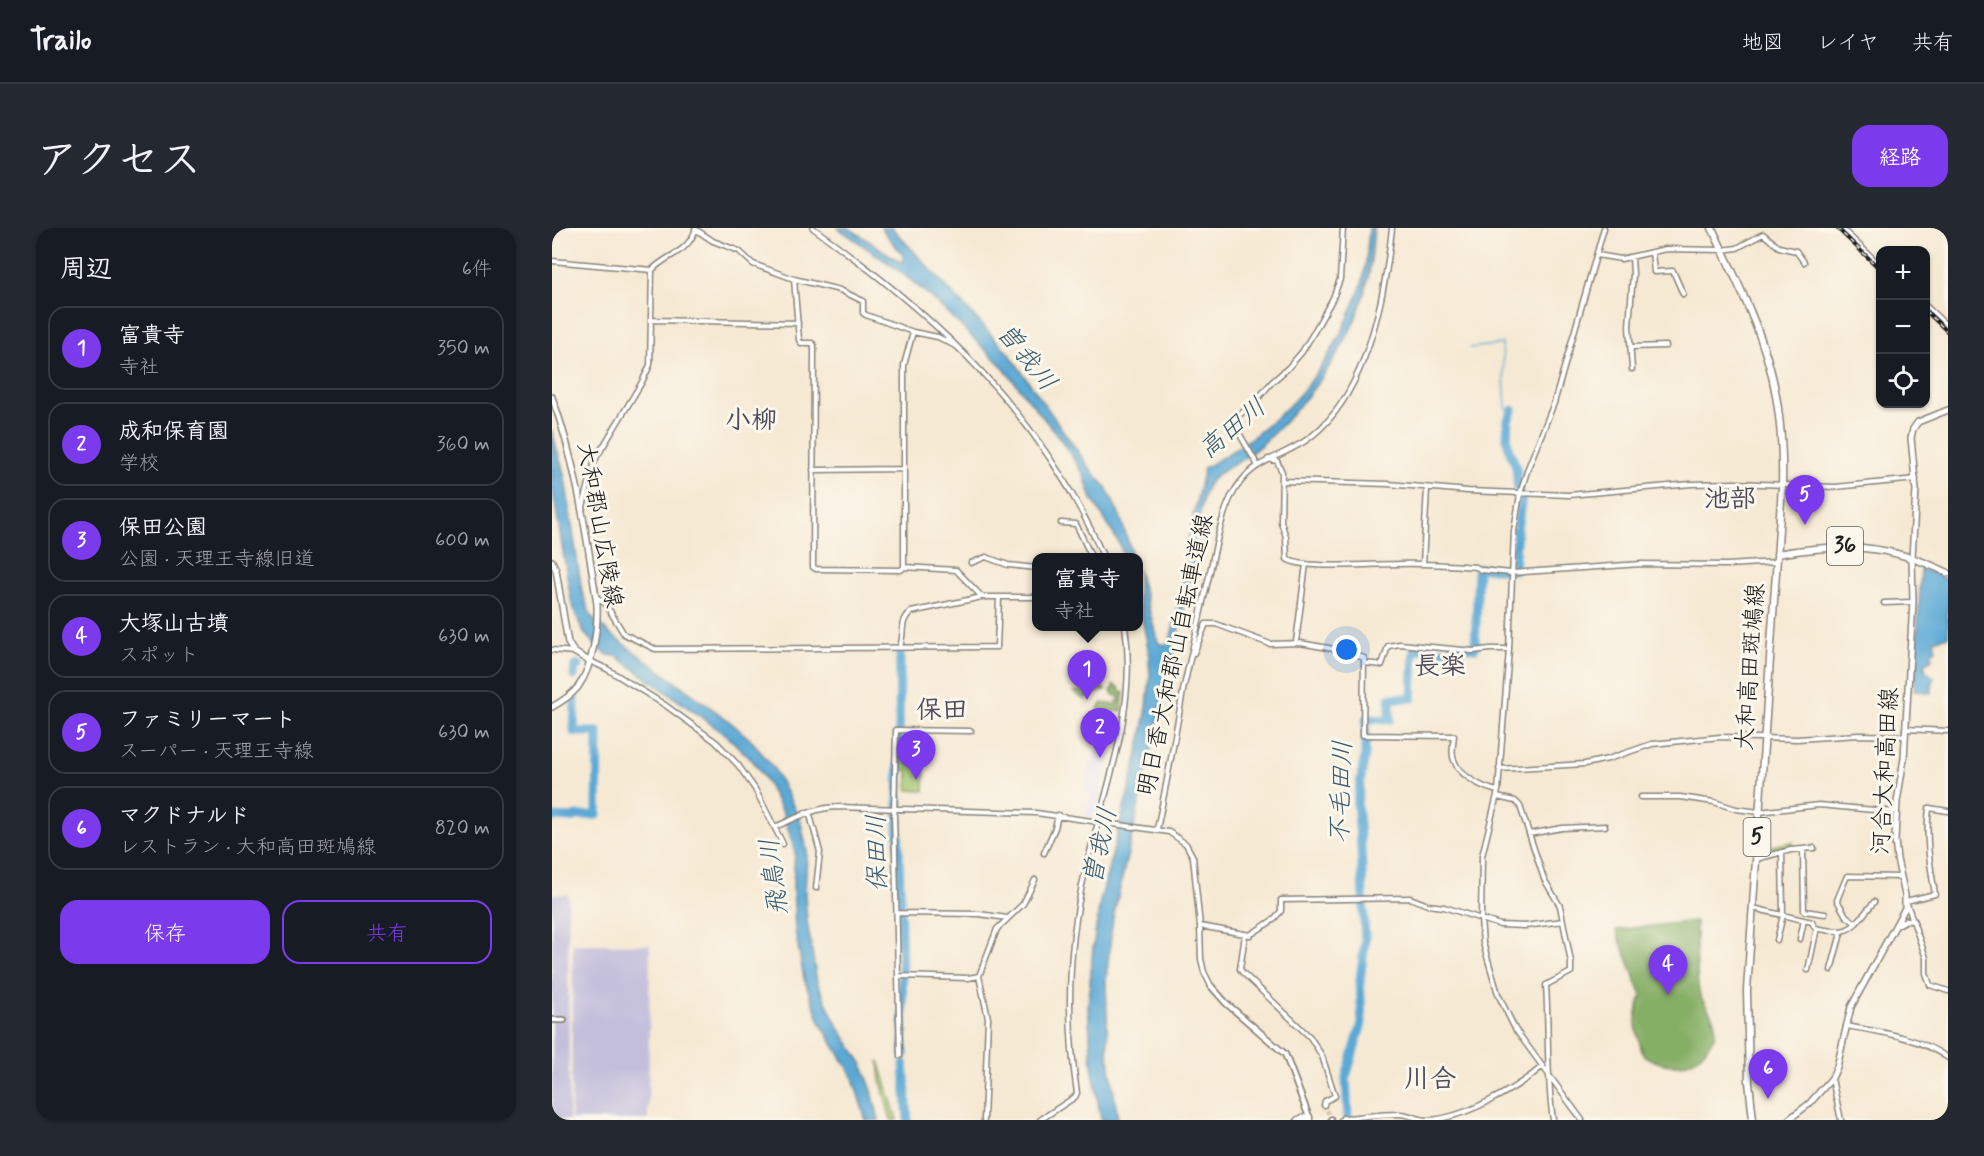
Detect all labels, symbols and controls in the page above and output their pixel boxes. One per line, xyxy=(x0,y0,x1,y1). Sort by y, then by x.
text: Trailo xyxy=(30,23,91,60)
text: 地図 xyxy=(1742,29,1784,57)
text: レイヤ xyxy=(1817,29,1879,57)
text: 共有 xyxy=(1912,29,1954,57)
button: 経路 xyxy=(1852,125,1948,187)
text: アクセス xyxy=(36,134,201,189)
map controls xyxy=(1876,246,1930,408)
button: + xyxy=(1876,246,1930,300)
text: 周辺 xyxy=(60,253,112,287)
text: 6件 xyxy=(462,256,492,283)
button: − xyxy=(1876,300,1930,354)
water label: 曽我川 xyxy=(988,317,1064,399)
text: 富貴寺 xyxy=(119,322,185,350)
text: 1 xyxy=(77,335,86,362)
text: 350 m xyxy=(437,335,490,362)
text: 寺社 xyxy=(119,354,159,381)
button: locate xyxy=(1876,354,1930,408)
water label: 高田川 xyxy=(1192,391,1274,467)
district label: 小柳 xyxy=(725,404,777,438)
text: 成和保育園 xyxy=(119,418,229,446)
text: 2 xyxy=(77,431,86,458)
text: 360 m xyxy=(437,431,490,458)
street label: 大和郡山広陵線 xyxy=(569,440,629,610)
text: 学校 xyxy=(119,450,159,477)
pin: 5 xyxy=(1786,476,1824,525)
district label: 池部 xyxy=(1704,483,1756,517)
street label: 明日香大和郡山自転車道線 xyxy=(1131,511,1221,799)
text: 保田公園 xyxy=(119,514,207,542)
text: 3 xyxy=(77,527,86,554)
text: 600 m xyxy=(435,527,490,554)
road number: 36 xyxy=(1827,527,1863,565)
text: 公園 · 天理王寺線旧道 xyxy=(119,546,314,573)
popup xyxy=(1032,553,1143,631)
text: 富貴寺 xyxy=(1054,566,1121,594)
street label: 大和高田斑鳩線 xyxy=(1730,582,1772,752)
text: 寺社 xyxy=(1054,598,1094,625)
text: 大塚山古墳 xyxy=(119,610,229,638)
text: 4 xyxy=(76,623,87,650)
text: 630 m xyxy=(438,623,490,650)
your location xyxy=(1332,635,1361,664)
text: スポット xyxy=(119,642,199,669)
pin: 1 xyxy=(1068,650,1106,700)
district label: 長楽 xyxy=(1414,650,1466,684)
street label: 河合大和高田線 xyxy=(1866,686,1906,856)
district label: 保田 xyxy=(916,694,968,728)
text: ファミリーマート xyxy=(119,706,296,734)
pin: 2 xyxy=(1080,708,1120,758)
text: 5 xyxy=(76,719,88,746)
text: 630 m xyxy=(438,719,490,746)
pin: 3 xyxy=(896,730,936,780)
text: スーパー · 天理王寺線 xyxy=(119,738,314,765)
water label: 不毛田川 xyxy=(1323,739,1361,845)
text: マクドナルド xyxy=(119,802,250,830)
water label: 曽我川 xyxy=(1076,804,1126,888)
water label: 保田川 xyxy=(860,814,896,892)
text: 6 xyxy=(76,815,87,842)
text: 820 m xyxy=(435,815,490,842)
road number: 5 xyxy=(1744,818,1770,856)
text: レストラン · 大和高田斑鳩線 xyxy=(119,834,376,861)
water label: 飛鳥川 xyxy=(753,836,797,918)
button: 保存 xyxy=(60,900,270,964)
button: 共有 xyxy=(282,900,492,964)
pin: 4 xyxy=(1648,946,1688,995)
pin: 6 xyxy=(1748,1050,1788,1099)
district label: 川合 xyxy=(1404,1063,1456,1097)

